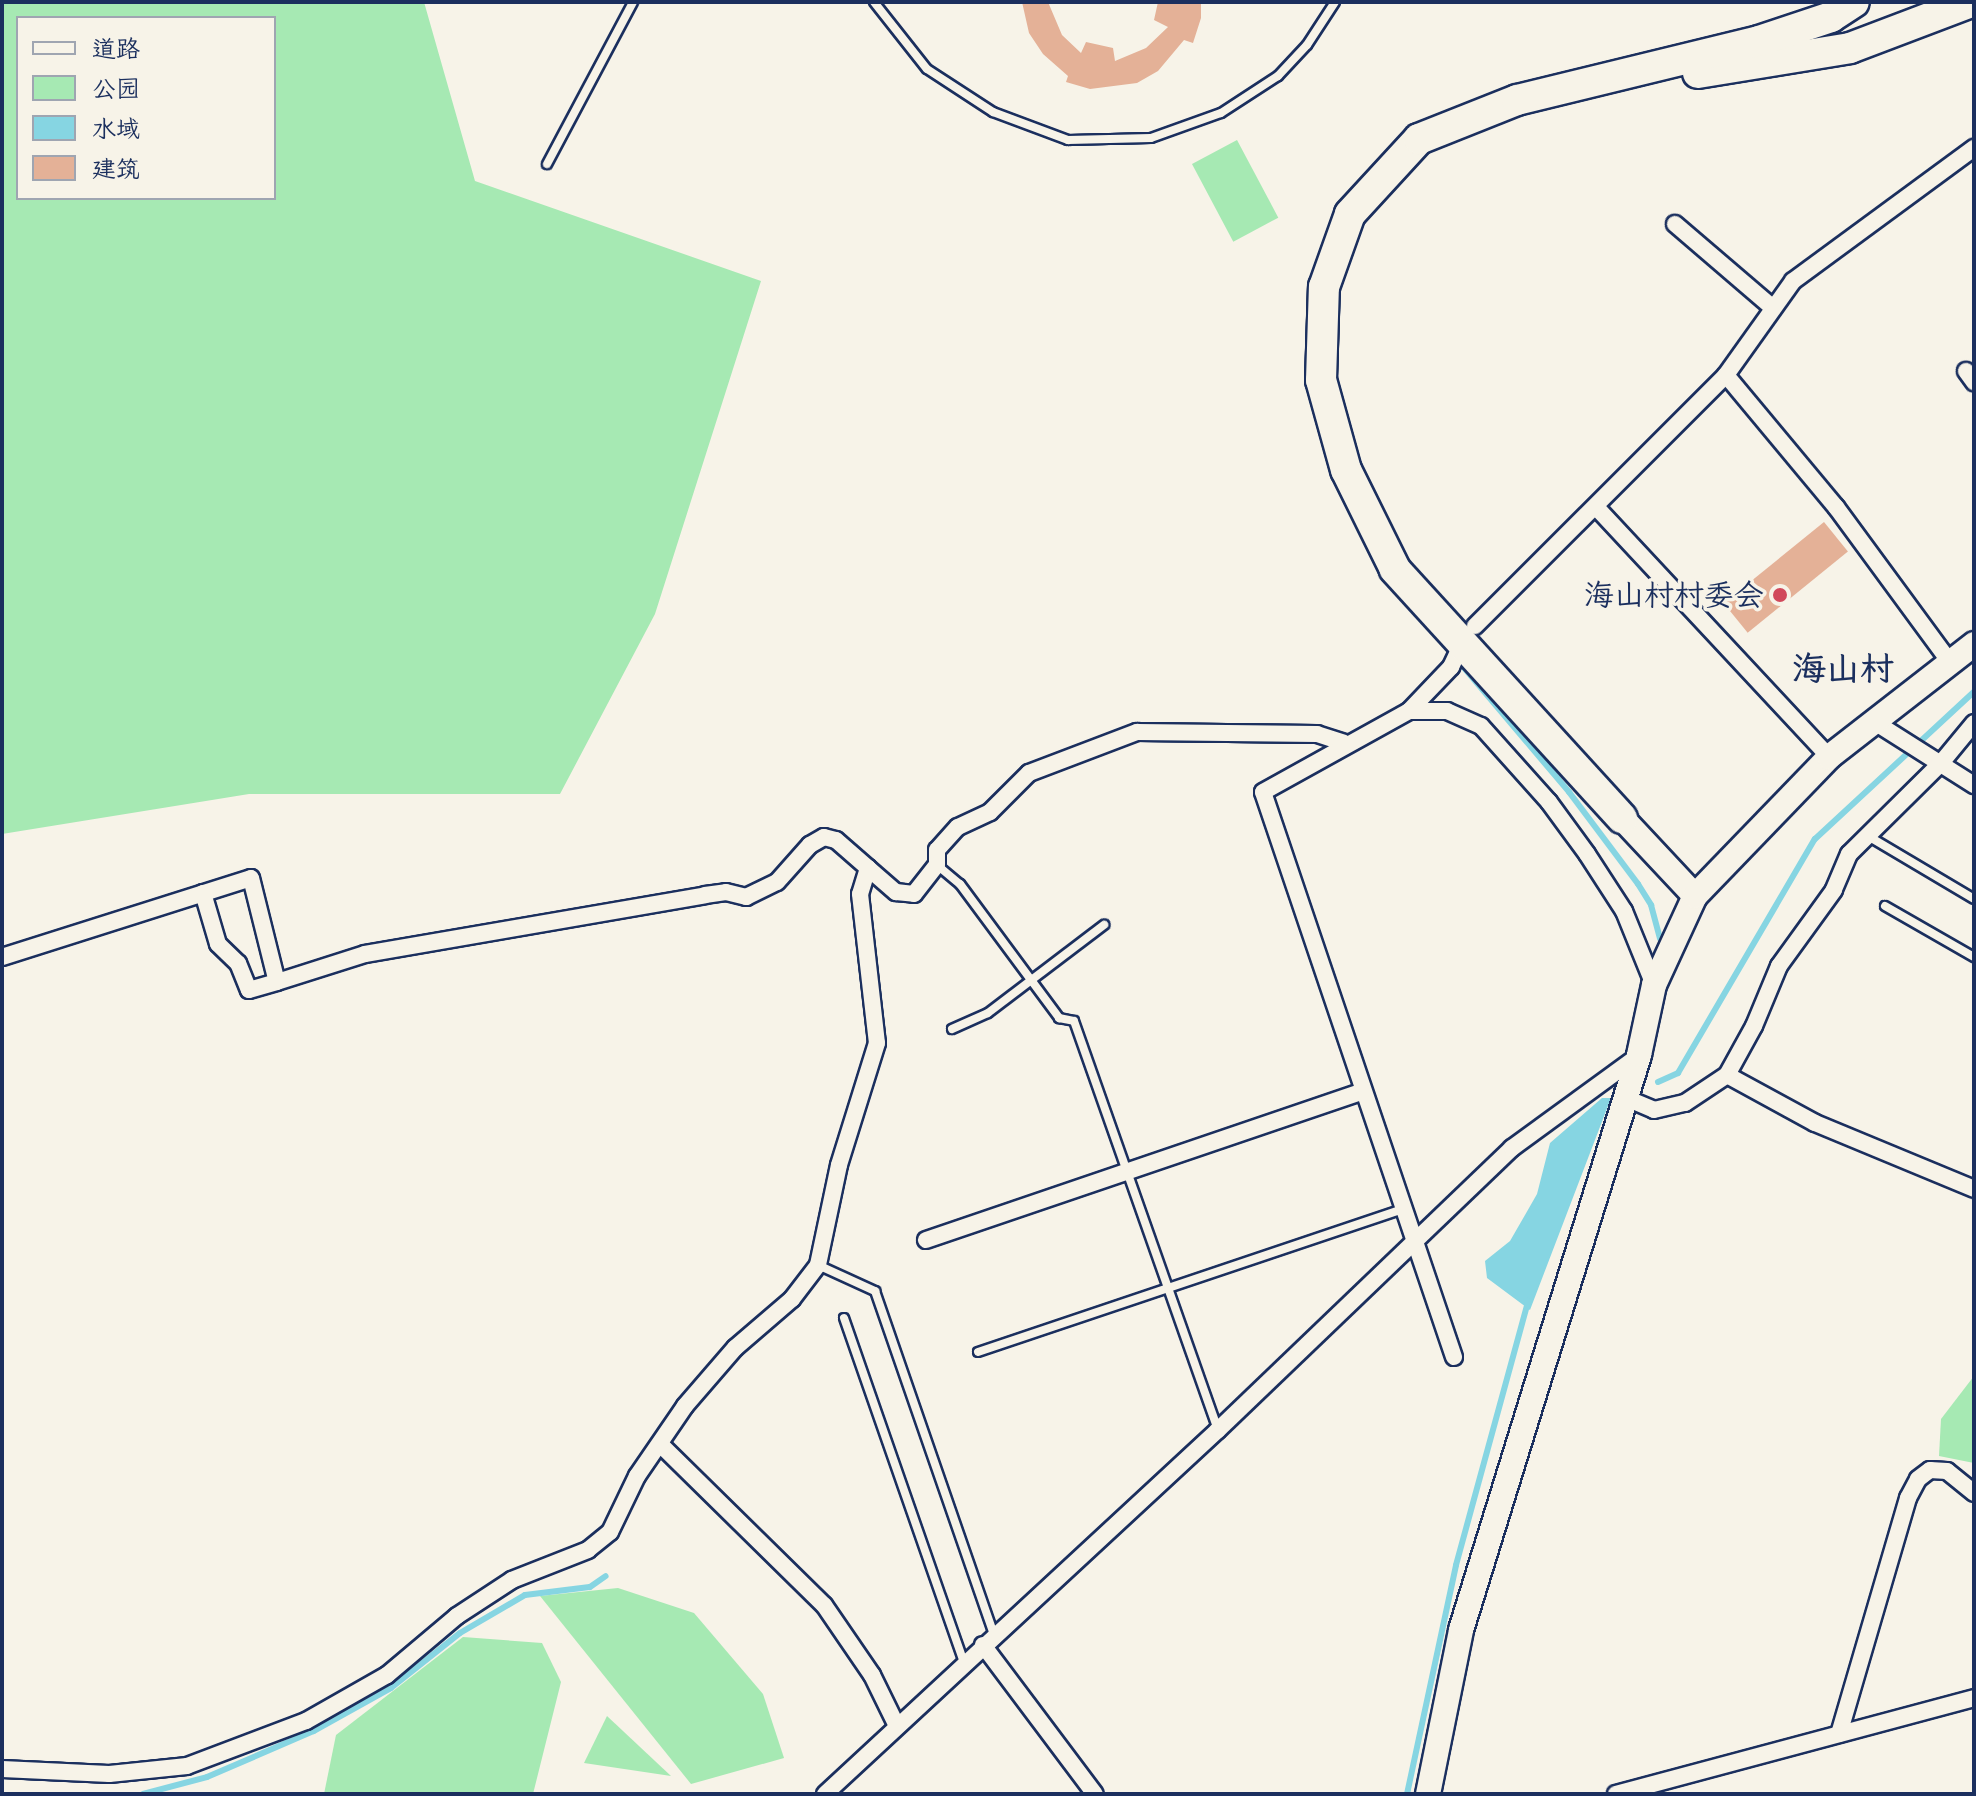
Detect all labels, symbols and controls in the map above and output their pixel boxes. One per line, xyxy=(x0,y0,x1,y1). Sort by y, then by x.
legend xyxy=(16,16,276,200)
text: 道路 xyxy=(92,33,140,65)
text: 公园 xyxy=(92,73,140,105)
text: 水域 xyxy=(92,113,140,145)
text: 建筑 xyxy=(92,153,140,185)
place label: 海山村村委会 xyxy=(1584,577,1764,613)
marker: 海山村村委会 xyxy=(1771,586,1789,604)
district label: 海山村 xyxy=(1792,649,1894,689)

